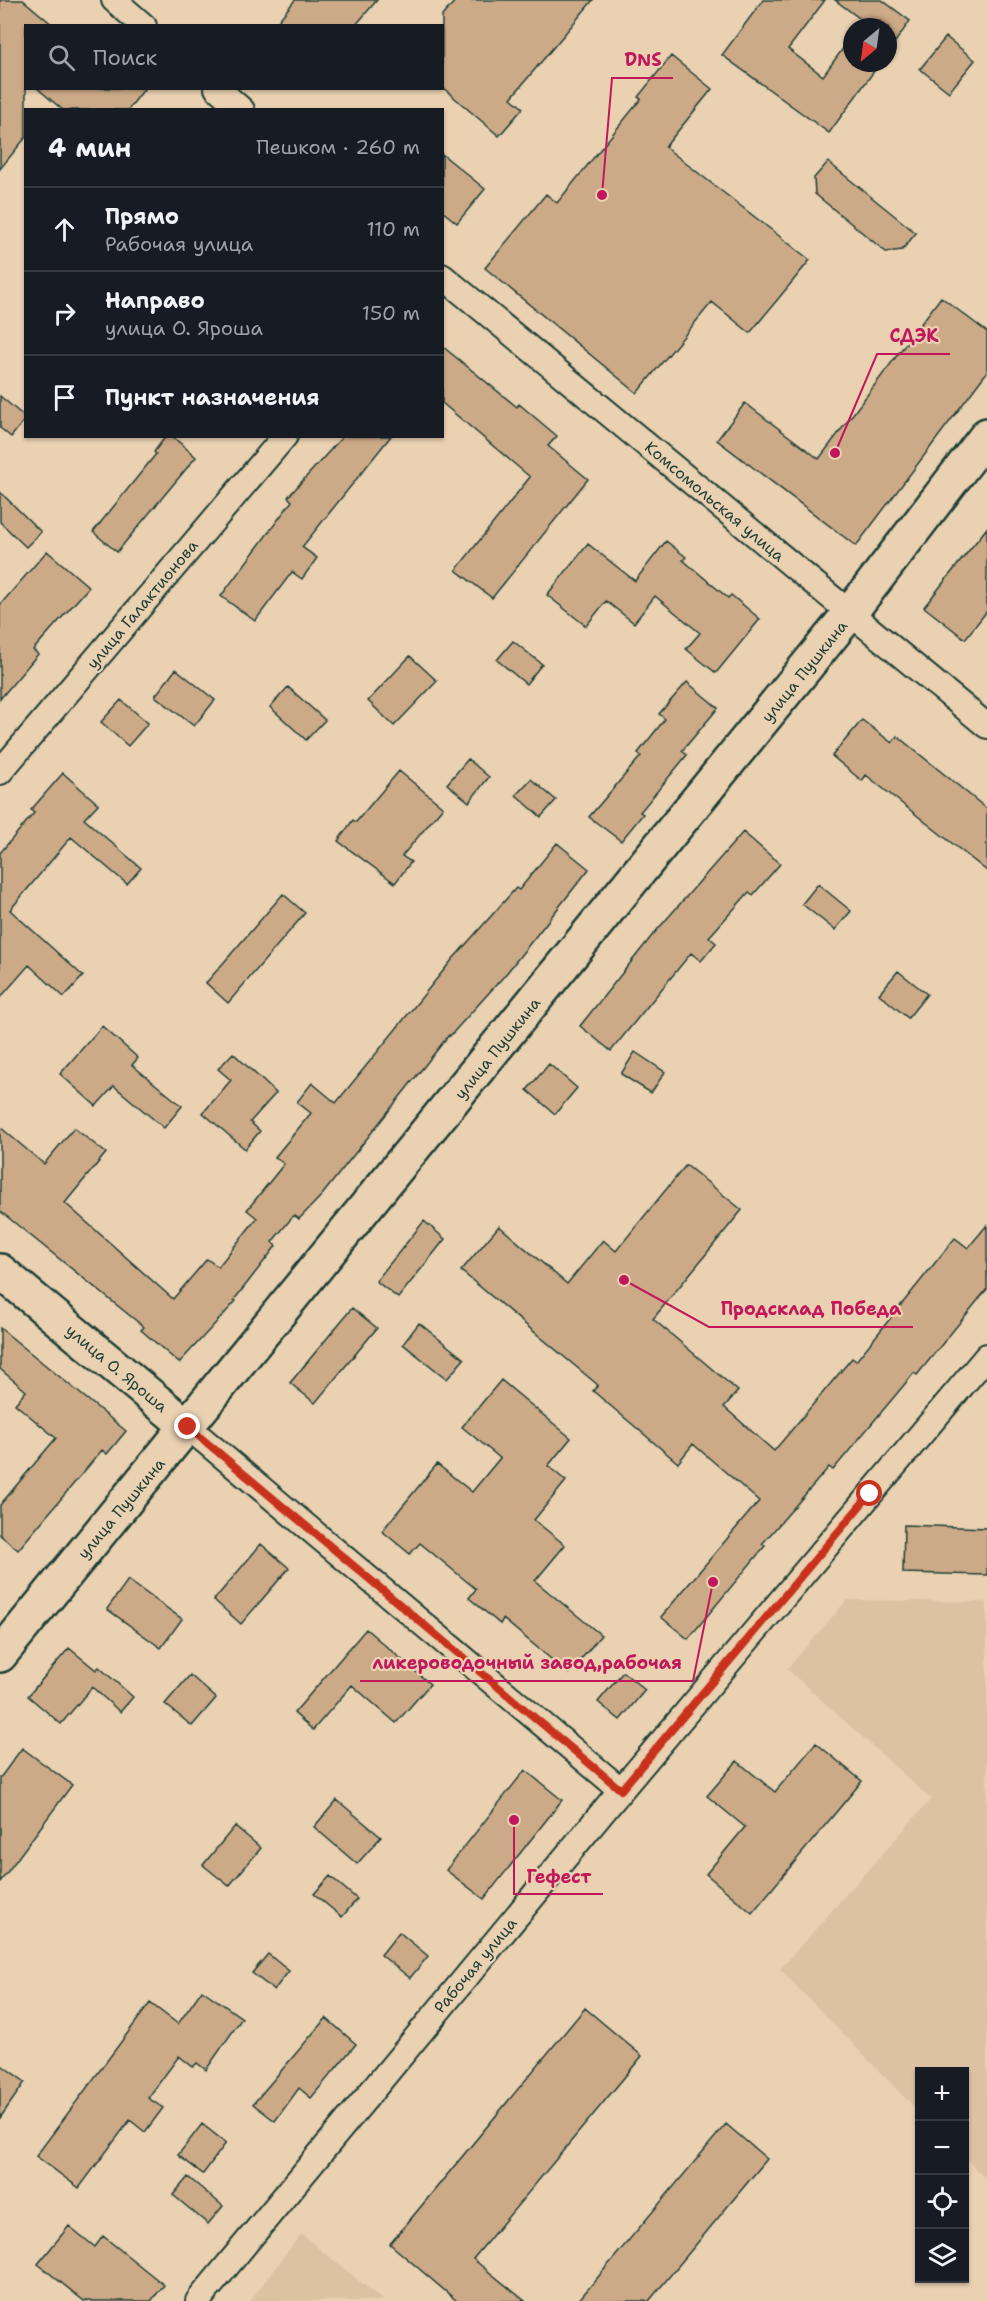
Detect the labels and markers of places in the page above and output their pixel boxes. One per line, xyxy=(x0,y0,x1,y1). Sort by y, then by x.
callout: DNS xyxy=(612,42,673,78)
callout: СДЭК xyxy=(877,318,950,354)
callout: Продсклад Победа xyxy=(709,1291,913,1327)
callout: ликероводочный завод,рабочая xyxy=(360,1645,693,1681)
callout: Гефест xyxy=(514,1858,603,1894)

